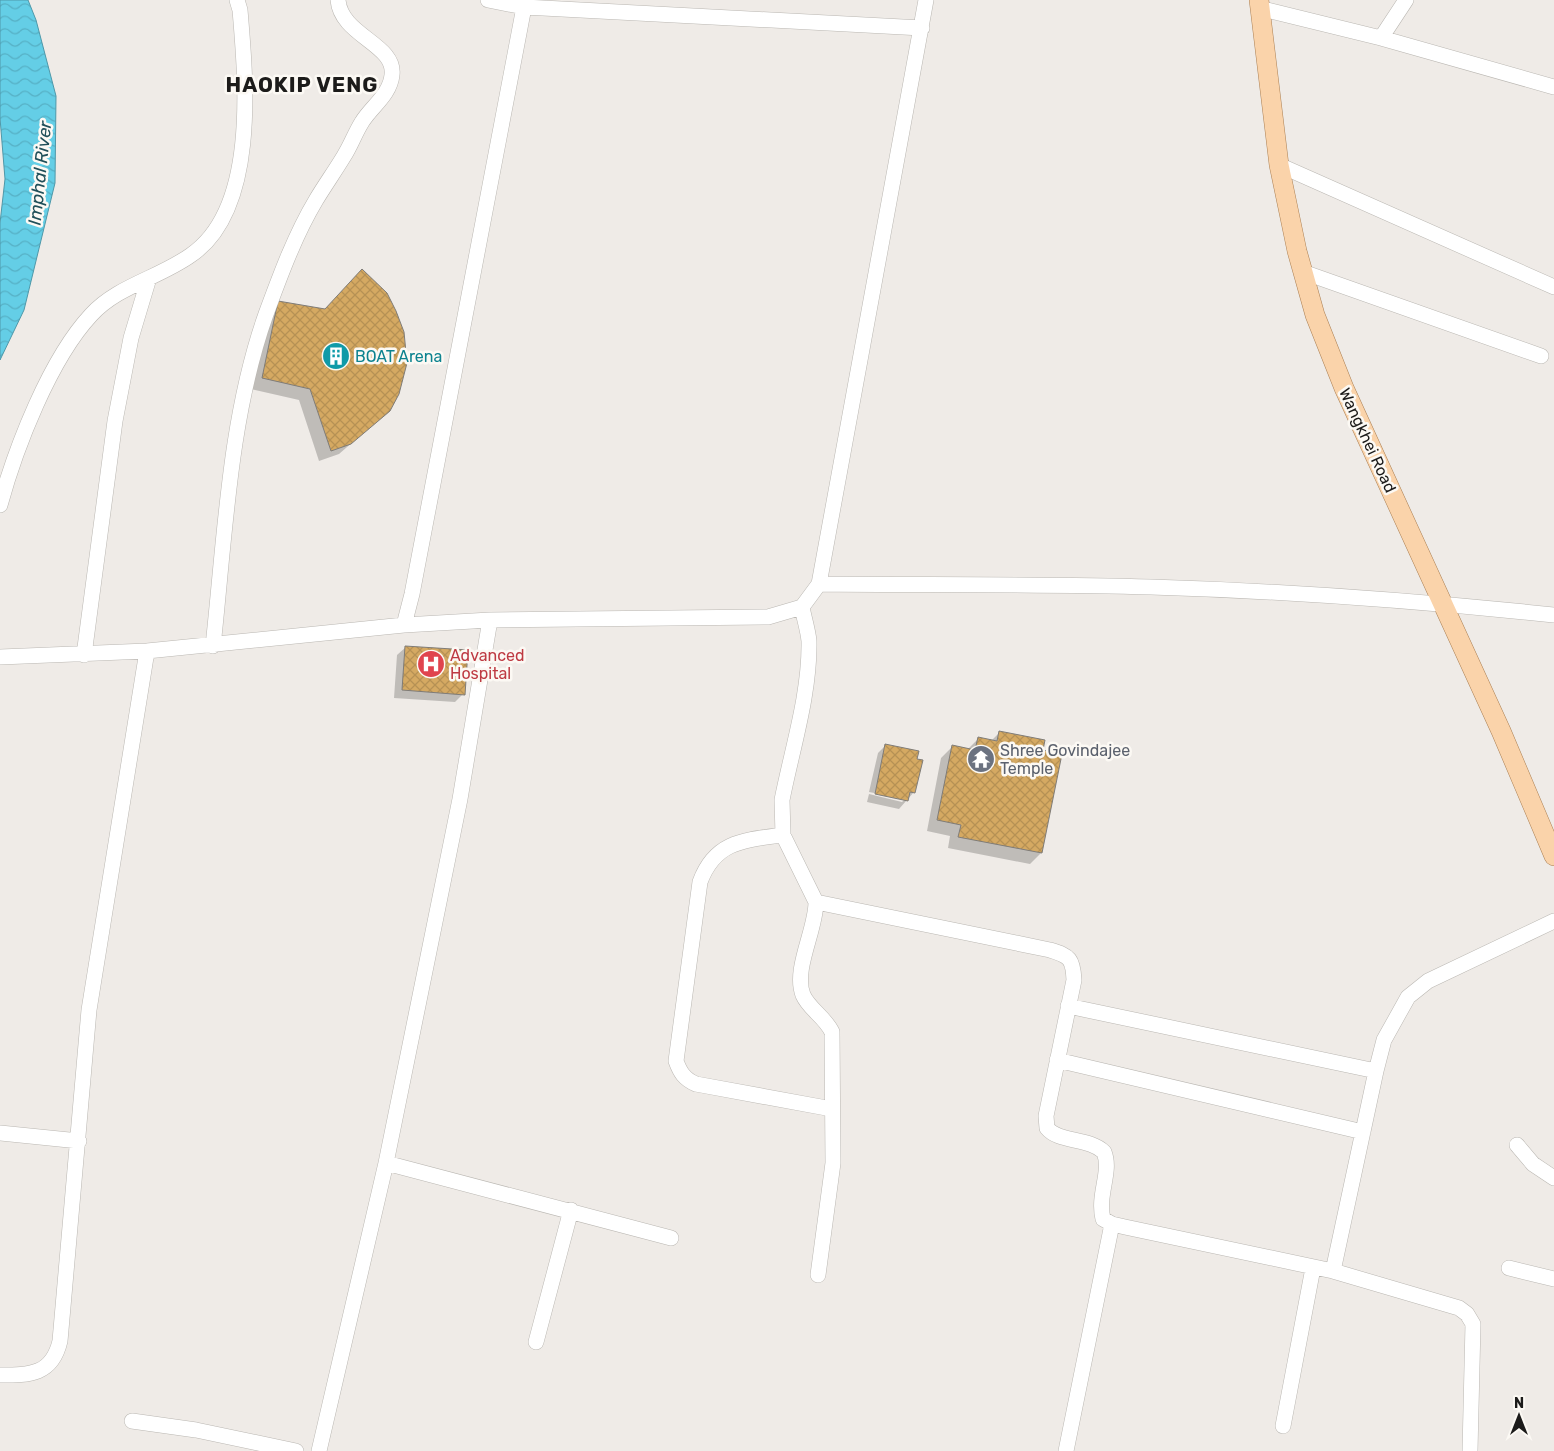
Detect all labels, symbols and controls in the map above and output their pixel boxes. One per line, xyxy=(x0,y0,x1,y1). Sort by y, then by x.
district label: HAOKIP VENG xyxy=(226,72,378,97)
water label: Imphal River xyxy=(24,119,57,226)
building icon: BOAT Arena xyxy=(321,341,351,371)
place label: BOAT Arena xyxy=(355,347,442,366)
street label: Wangkhei Road xyxy=(1335,385,1400,496)
place label: Advanced Hospital xyxy=(450,646,525,683)
hospital icon: Advanced Hospital xyxy=(416,649,446,679)
place label: Shree Govindajee Temple xyxy=(1000,741,1130,778)
temple icon: Shree Govindajee Temple xyxy=(966,744,996,774)
north arrow xyxy=(1494,1391,1544,1441)
text: N xyxy=(1514,1395,1524,1412)

